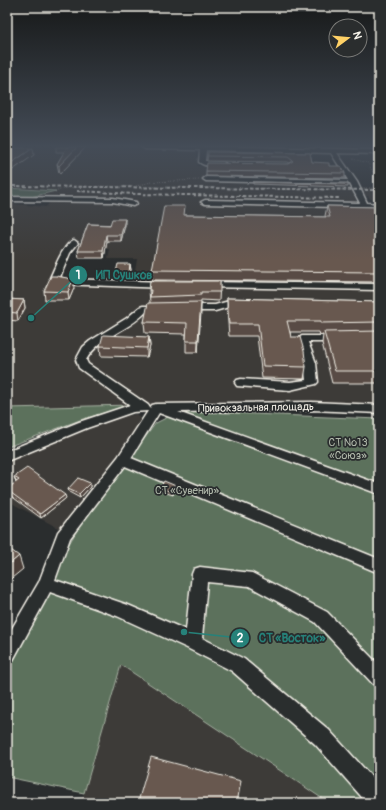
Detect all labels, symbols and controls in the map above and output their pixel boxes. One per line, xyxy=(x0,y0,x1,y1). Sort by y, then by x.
north arrow xyxy=(328,18,368,58)
text: N xyxy=(350,30,365,41)
callout: ИП Сушков xyxy=(68,263,160,287)
text: 1 xyxy=(76,268,80,283)
text: ИП Сушков xyxy=(96,268,152,283)
street label: Привокзальная площадь xyxy=(198,400,314,415)
park label: СТ №13 «Союз» xyxy=(328,436,368,462)
park label: СТ «Сувенир» xyxy=(155,484,220,497)
callout: СТ «Восток» xyxy=(230,626,333,650)
text: 2 xyxy=(237,631,244,646)
text: СТ «Восток» xyxy=(259,631,326,646)

